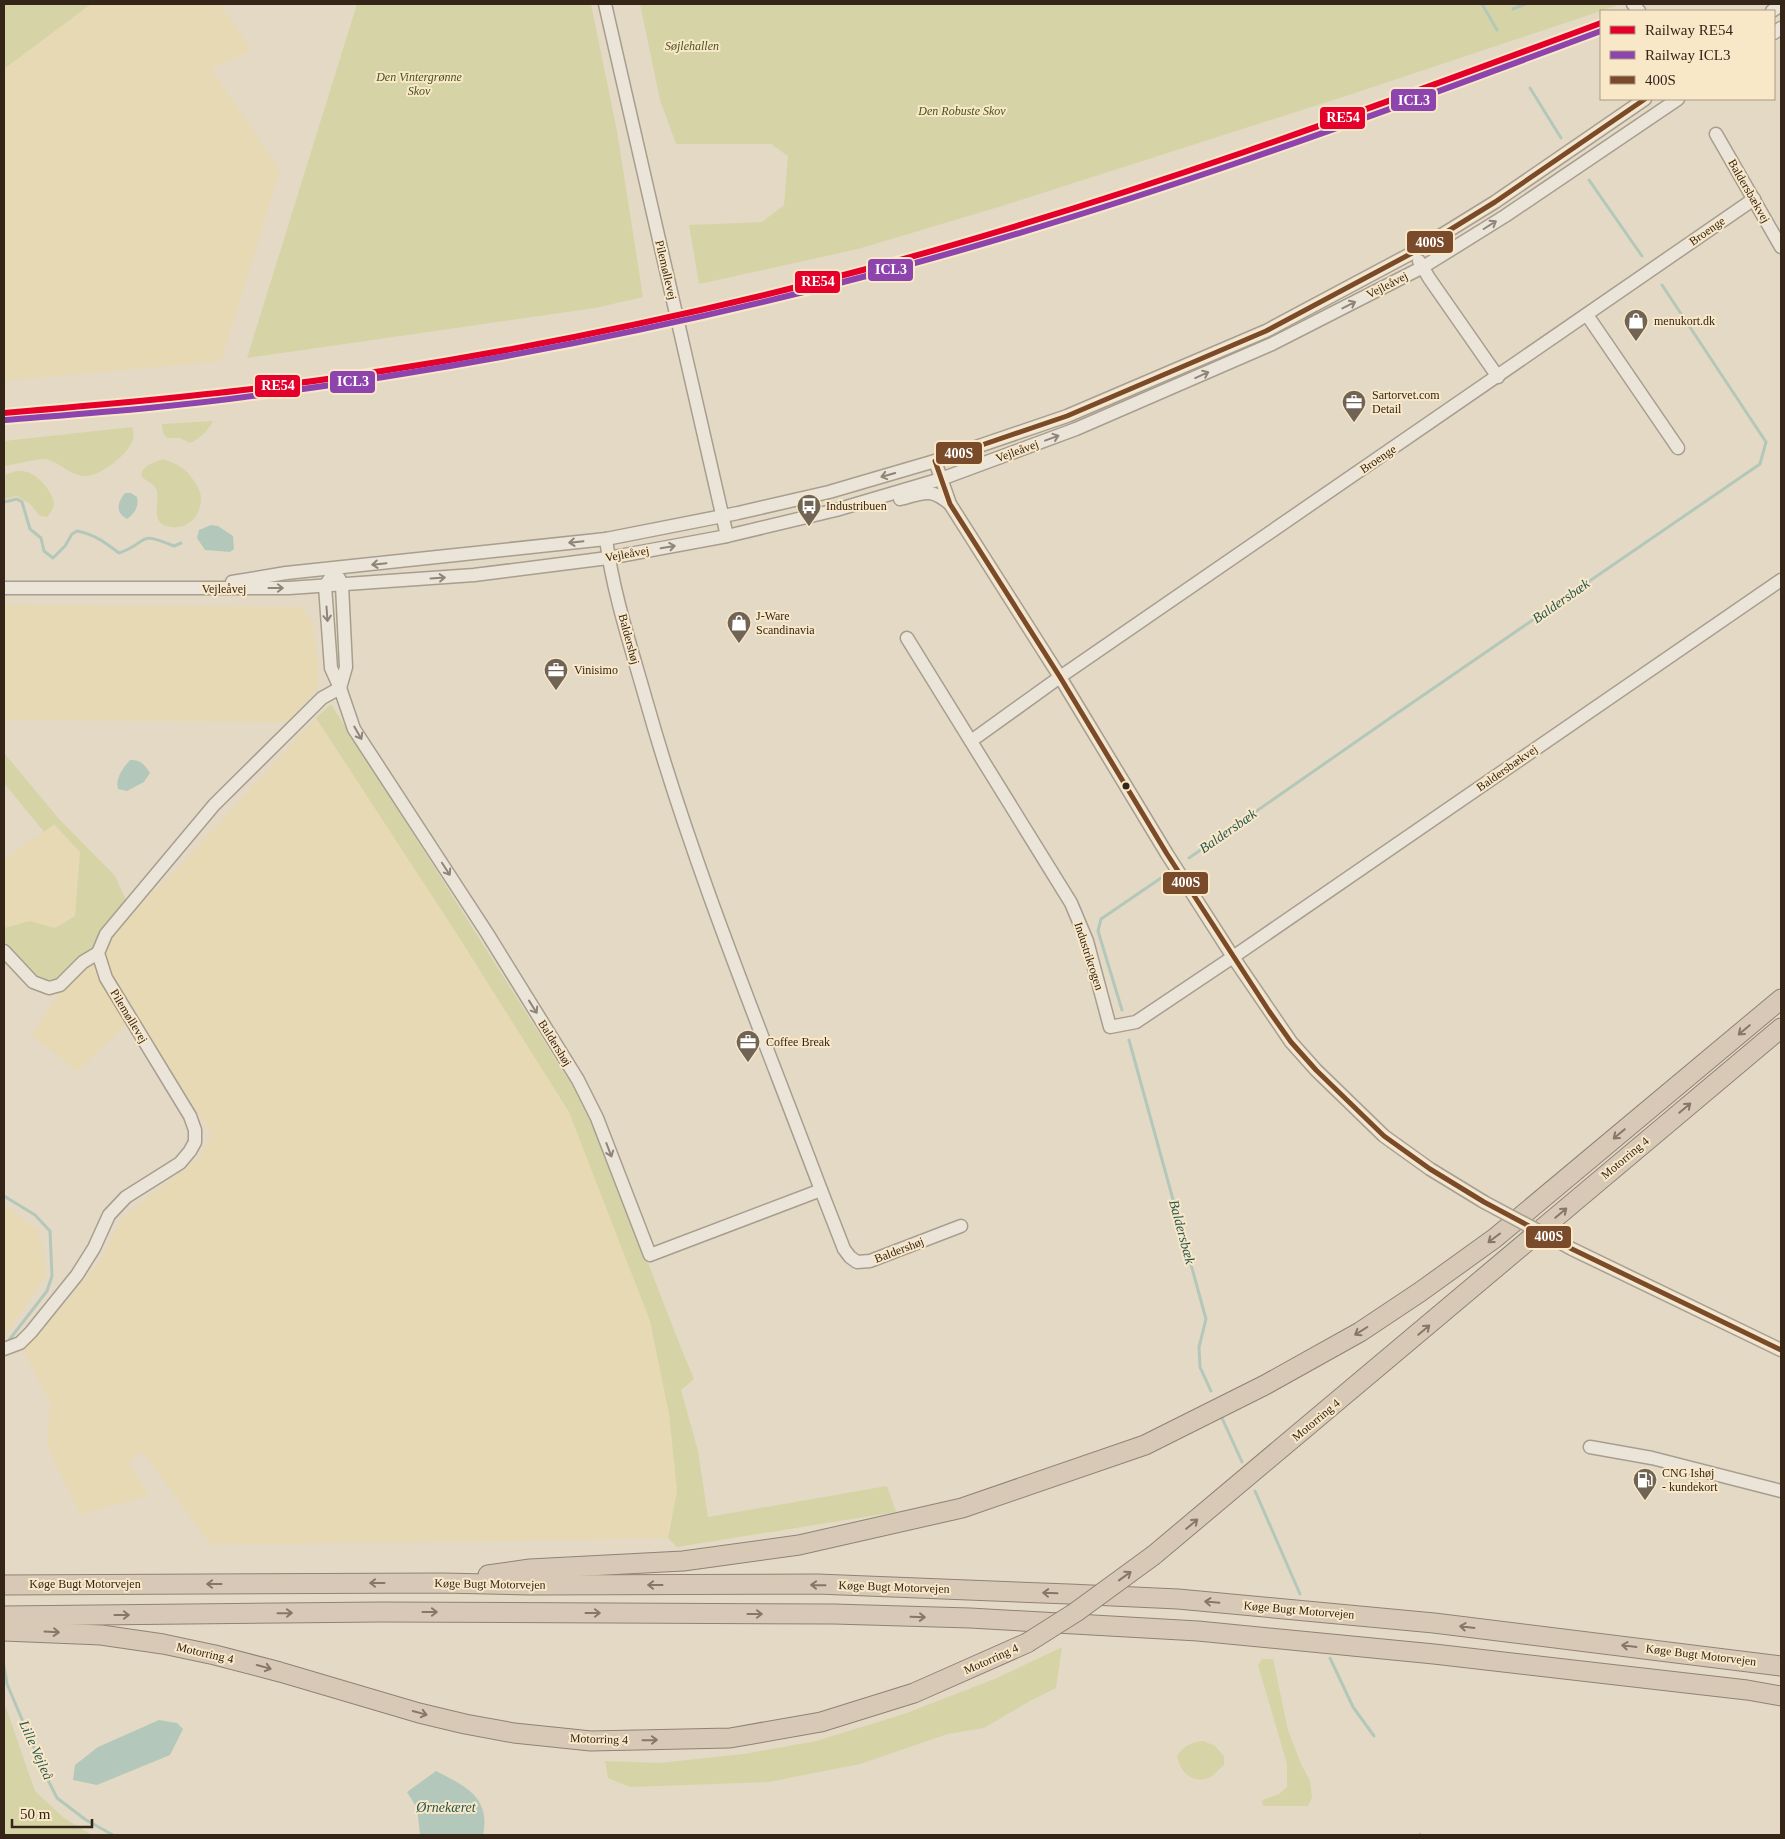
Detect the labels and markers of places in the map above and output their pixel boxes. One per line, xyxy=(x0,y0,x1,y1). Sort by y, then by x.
shop icon: menukort.dk xyxy=(1623,308,1649,342)
place label: menukort.dk xyxy=(1654,314,1715,328)
place label: Sartorvet.com Detail xyxy=(1372,388,1440,416)
office icon: Sartorvet.com Detail xyxy=(1341,389,1367,423)
bus stop icon: Industribuen xyxy=(796,493,822,527)
place label: Industribuen xyxy=(826,499,887,513)
place label: J-Ware Scandinavia xyxy=(756,609,815,637)
shop icon: J-Ware Scandinavia xyxy=(726,610,752,644)
office icon: Vinisimo xyxy=(543,657,569,691)
place label: Vinisimo xyxy=(574,663,618,677)
unlabelled marker xyxy=(1121,781,1131,791)
office icon: Coffee Break xyxy=(735,1029,761,1063)
place label: Coffee Break xyxy=(766,1035,830,1049)
place label: CNG Ishøj - kundekort xyxy=(1662,1466,1718,1494)
fuel station icon: CNG Ishøj - kundekort xyxy=(1632,1467,1658,1501)

